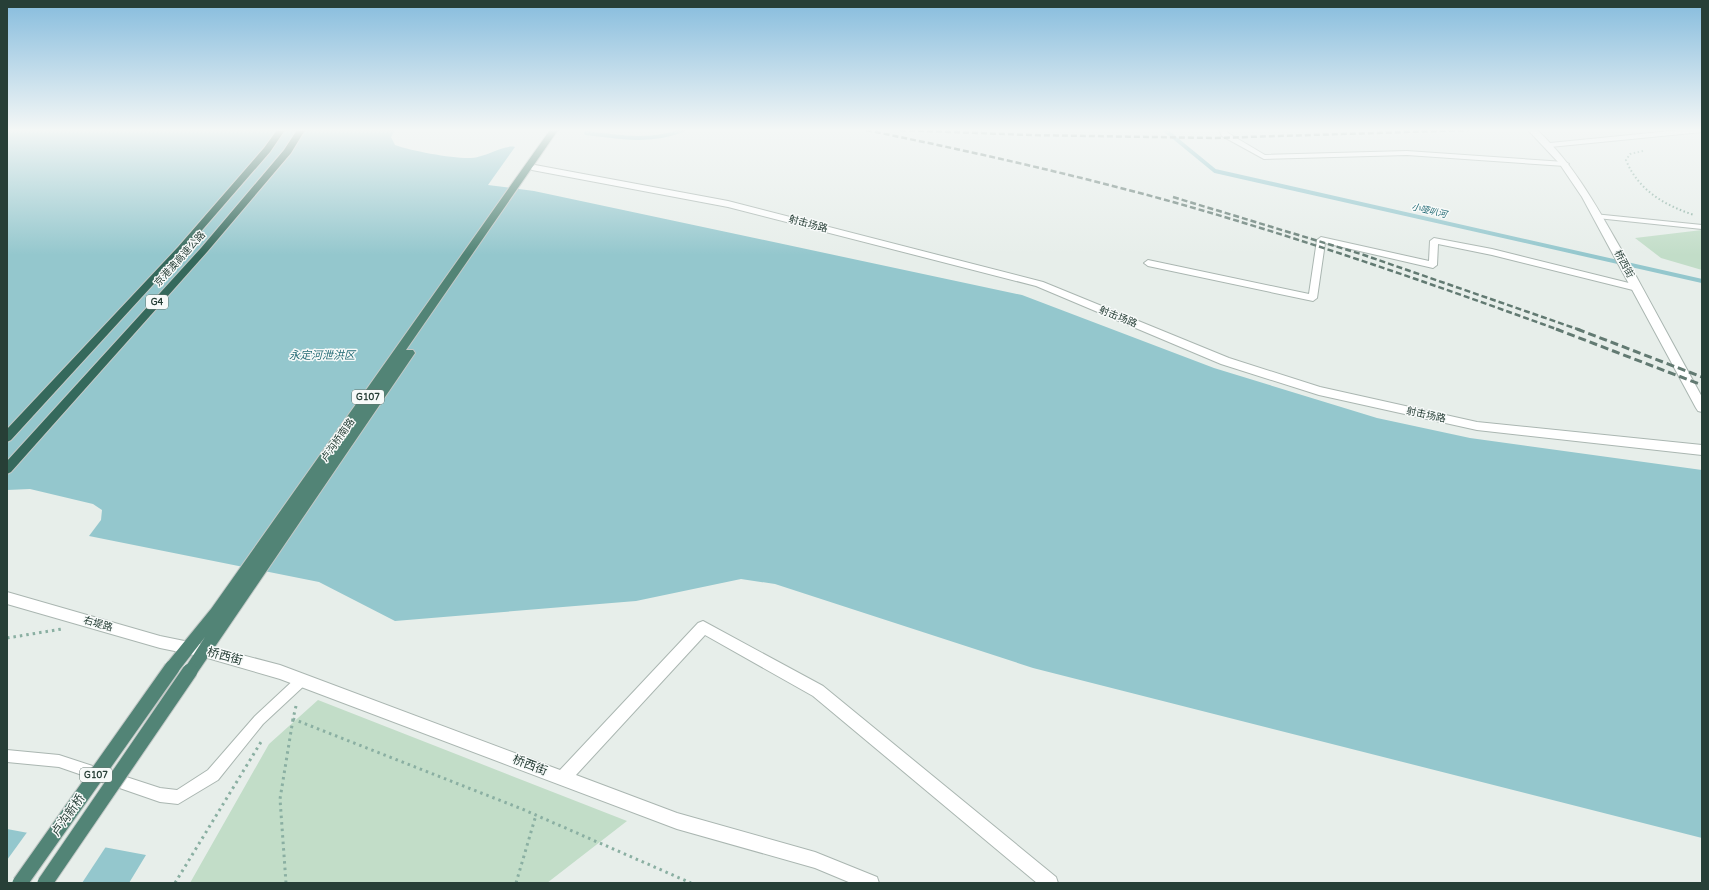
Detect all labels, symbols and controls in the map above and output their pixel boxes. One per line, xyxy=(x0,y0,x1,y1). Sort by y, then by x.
water label: 小哑叭河 xyxy=(1410,202,1450,221)
street label: 射击场路 xyxy=(787,213,829,235)
street label: 京港澳高速公路 xyxy=(152,229,208,289)
street label: 桥西街 xyxy=(1612,248,1636,280)
road number: G4 xyxy=(146,295,168,309)
street label: 射击场路 xyxy=(1097,304,1139,330)
water label: 永定河泄洪区 xyxy=(289,349,357,362)
road number: G107 xyxy=(352,390,384,404)
street label: 射击场路 xyxy=(1405,405,1447,425)
street label: 卢沟桥南路 xyxy=(319,416,357,464)
street label: 右堤路 xyxy=(82,614,114,634)
street label: 桥西街 xyxy=(206,645,244,667)
street label: 桥西街 xyxy=(511,752,549,778)
road number: G107 xyxy=(80,768,112,782)
street label: 卢沟新桥 xyxy=(48,791,88,839)

